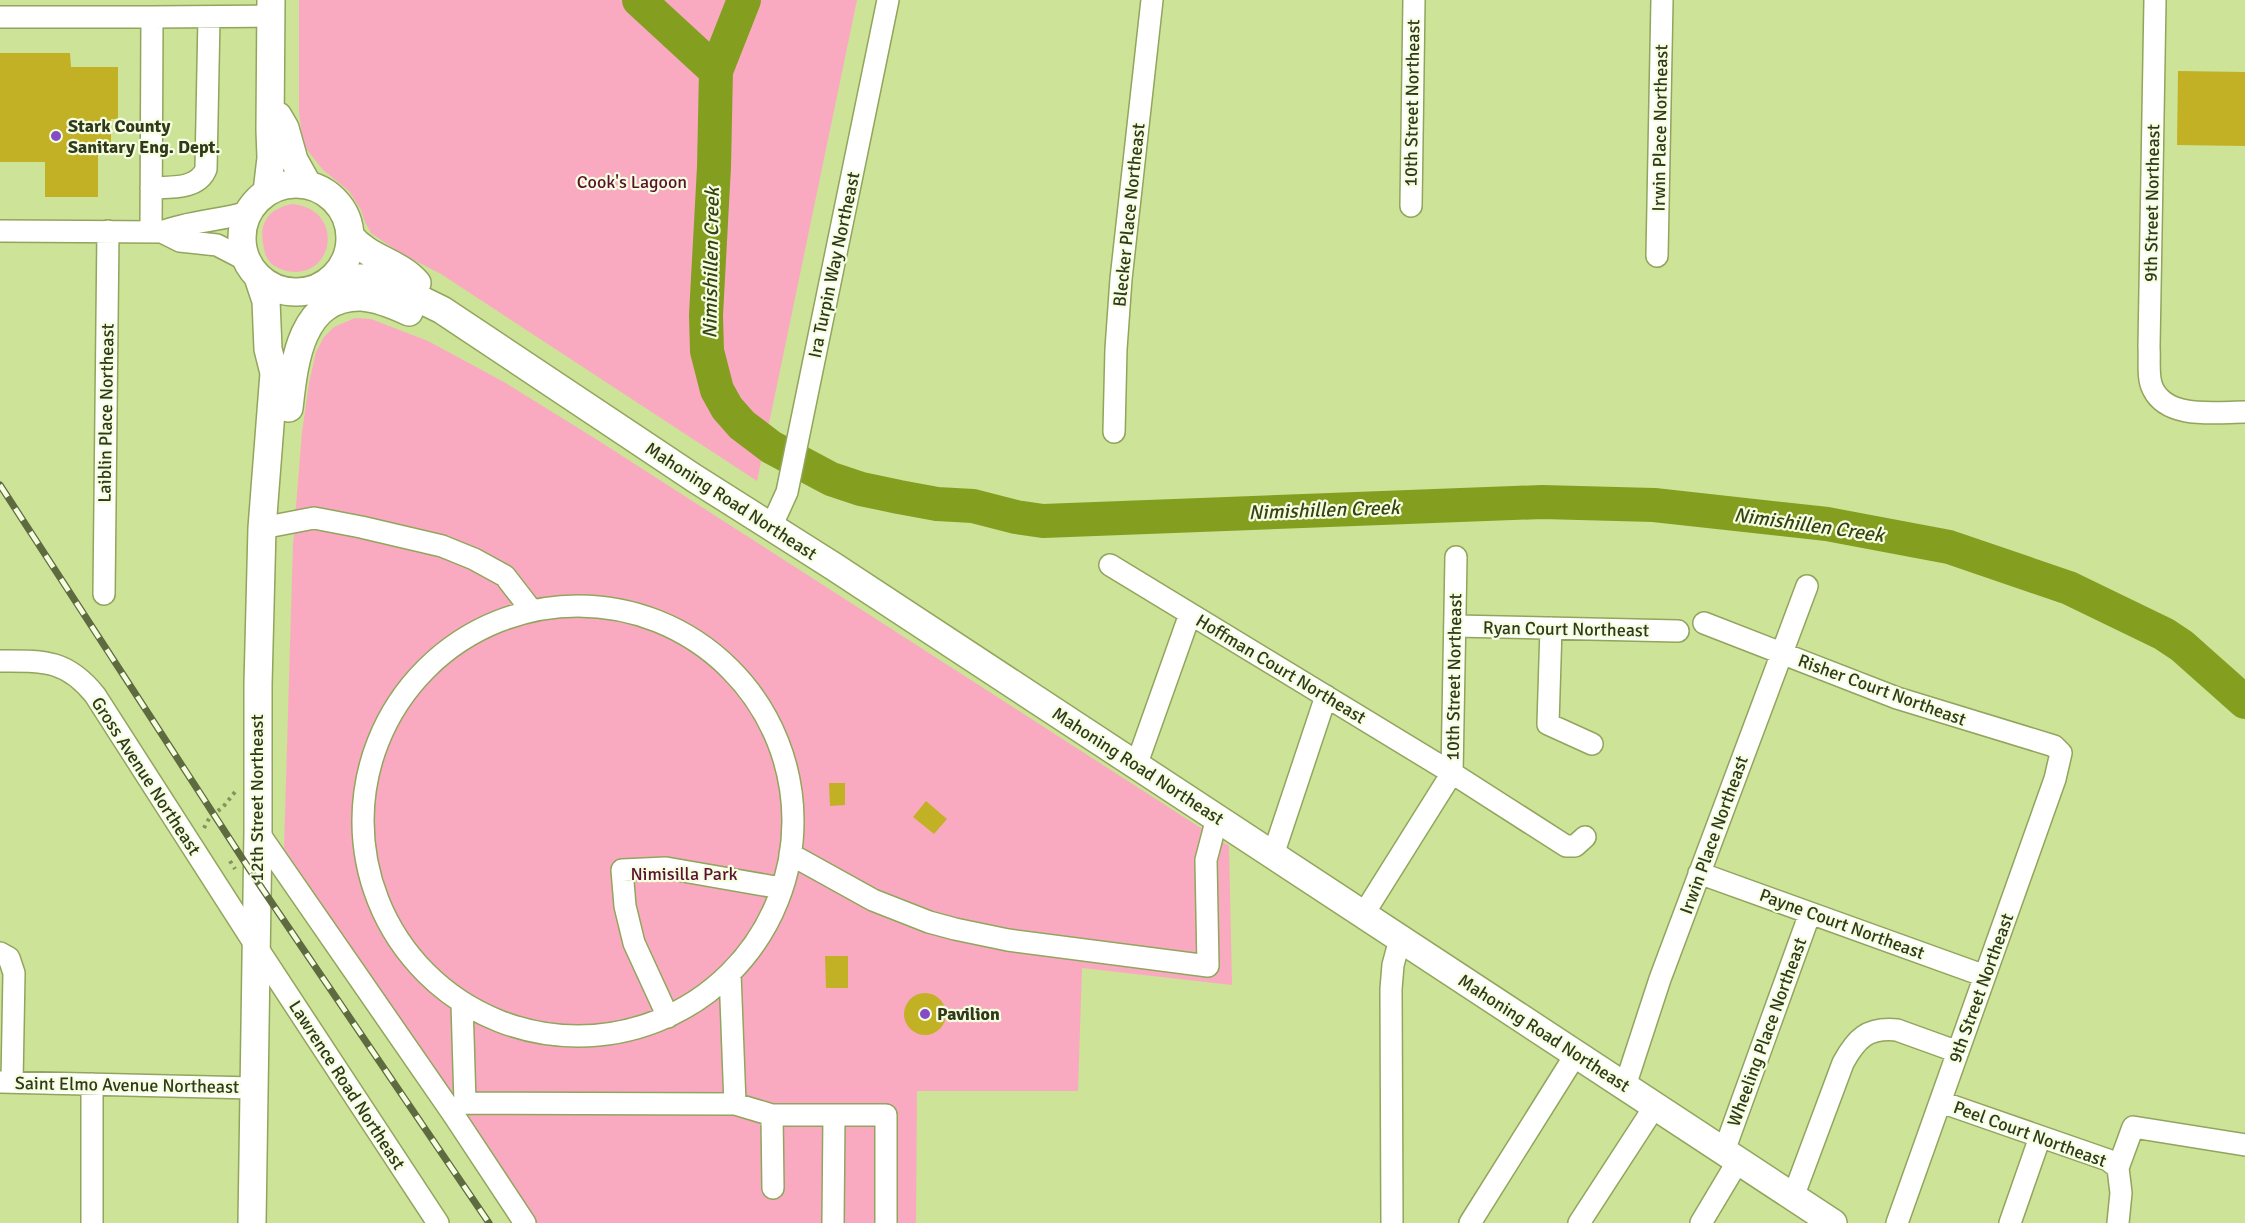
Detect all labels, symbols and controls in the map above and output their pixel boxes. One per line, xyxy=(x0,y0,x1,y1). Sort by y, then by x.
street label: 10th Street Northeast xyxy=(1400,19,1424,187)
street label: Irwin Place Northeast xyxy=(1648,44,1672,212)
place label: Stark County Sanitary Eng. Dept. xyxy=(68,115,220,158)
street label: Blecker Place Northeast xyxy=(1108,122,1150,308)
street label: 9th Street Northeast xyxy=(2140,124,2164,282)
marker: Stark County Sanitary Eng. Dept. xyxy=(49,129,63,143)
street label: Ira Turpin Way Northeast xyxy=(804,170,864,360)
park label: Cook's Lagoon xyxy=(577,171,687,193)
water label: Nimishillen Creek xyxy=(697,185,725,339)
street label: Laiblin Place Northeast xyxy=(93,323,119,503)
street label: Mahoning Road Northeast xyxy=(641,437,821,565)
water label: Nimishillen Creek xyxy=(1248,495,1402,525)
water label: Nimishillen Creek xyxy=(1732,502,1888,548)
street label: 10th Street Northeast xyxy=(1442,593,1466,761)
street label: Hoffman Court Northeast xyxy=(1192,610,1370,728)
street label: Ryan Court Northeast xyxy=(1483,617,1649,641)
street label: Risher Court Northeast xyxy=(1795,649,1969,731)
street label: Gross Avenue Northeast xyxy=(87,693,205,859)
street label: Mahoning Road Northeast xyxy=(1048,702,1228,830)
street label: 12th Street Northeast xyxy=(246,714,268,882)
street label: Irwin Place Northeast xyxy=(1675,753,1753,917)
park label: Nimisilla Park xyxy=(630,863,738,885)
street label: Payne Court Northeast xyxy=(1756,884,1928,964)
street label: 9th Street Northeast xyxy=(1944,910,2018,1066)
street label: Wheeling Place Northeast xyxy=(1723,935,1811,1129)
street label: Mahoning Road Northeast xyxy=(1454,969,1634,1097)
street label: Lawrence Road Northeast xyxy=(284,996,410,1174)
place label: Pavilion xyxy=(937,1003,1000,1025)
marker: Pavilion xyxy=(918,1007,932,1021)
street label: Saint Elmo Avenue Northeast xyxy=(15,1072,239,1098)
street label: Peel Court Northeast xyxy=(1951,1096,2109,1172)

